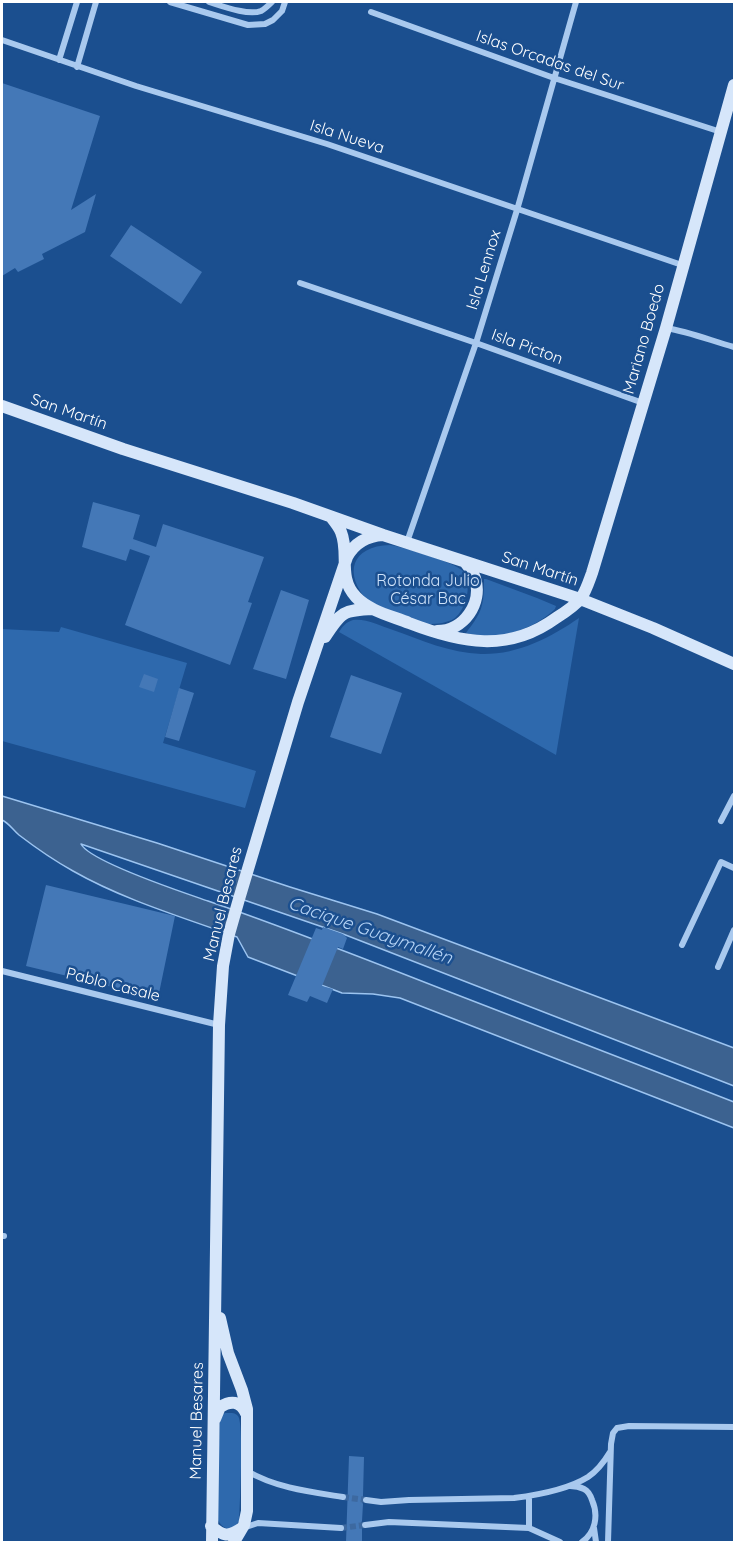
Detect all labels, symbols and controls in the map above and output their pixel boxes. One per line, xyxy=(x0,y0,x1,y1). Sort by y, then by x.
street label: Islas Orcadas del Sur xyxy=(474,27,626,95)
street label: Isla Nueva xyxy=(307,116,387,158)
street label: Isla Lennox xyxy=(463,228,505,312)
street label: Mariano Boedo xyxy=(619,282,669,396)
street label: Isla Picton xyxy=(489,325,565,369)
street label: San Martín xyxy=(28,390,110,434)
street label: San Martín xyxy=(499,548,581,590)
park label: Rotonda Julio César Bac xyxy=(376,571,480,609)
street label: Manuel Besares xyxy=(199,845,247,963)
water label: Cacique Guaymallén xyxy=(285,893,455,969)
street label: Pablo Casale xyxy=(64,964,162,1006)
street label: Manuel Besares xyxy=(186,1362,208,1480)

